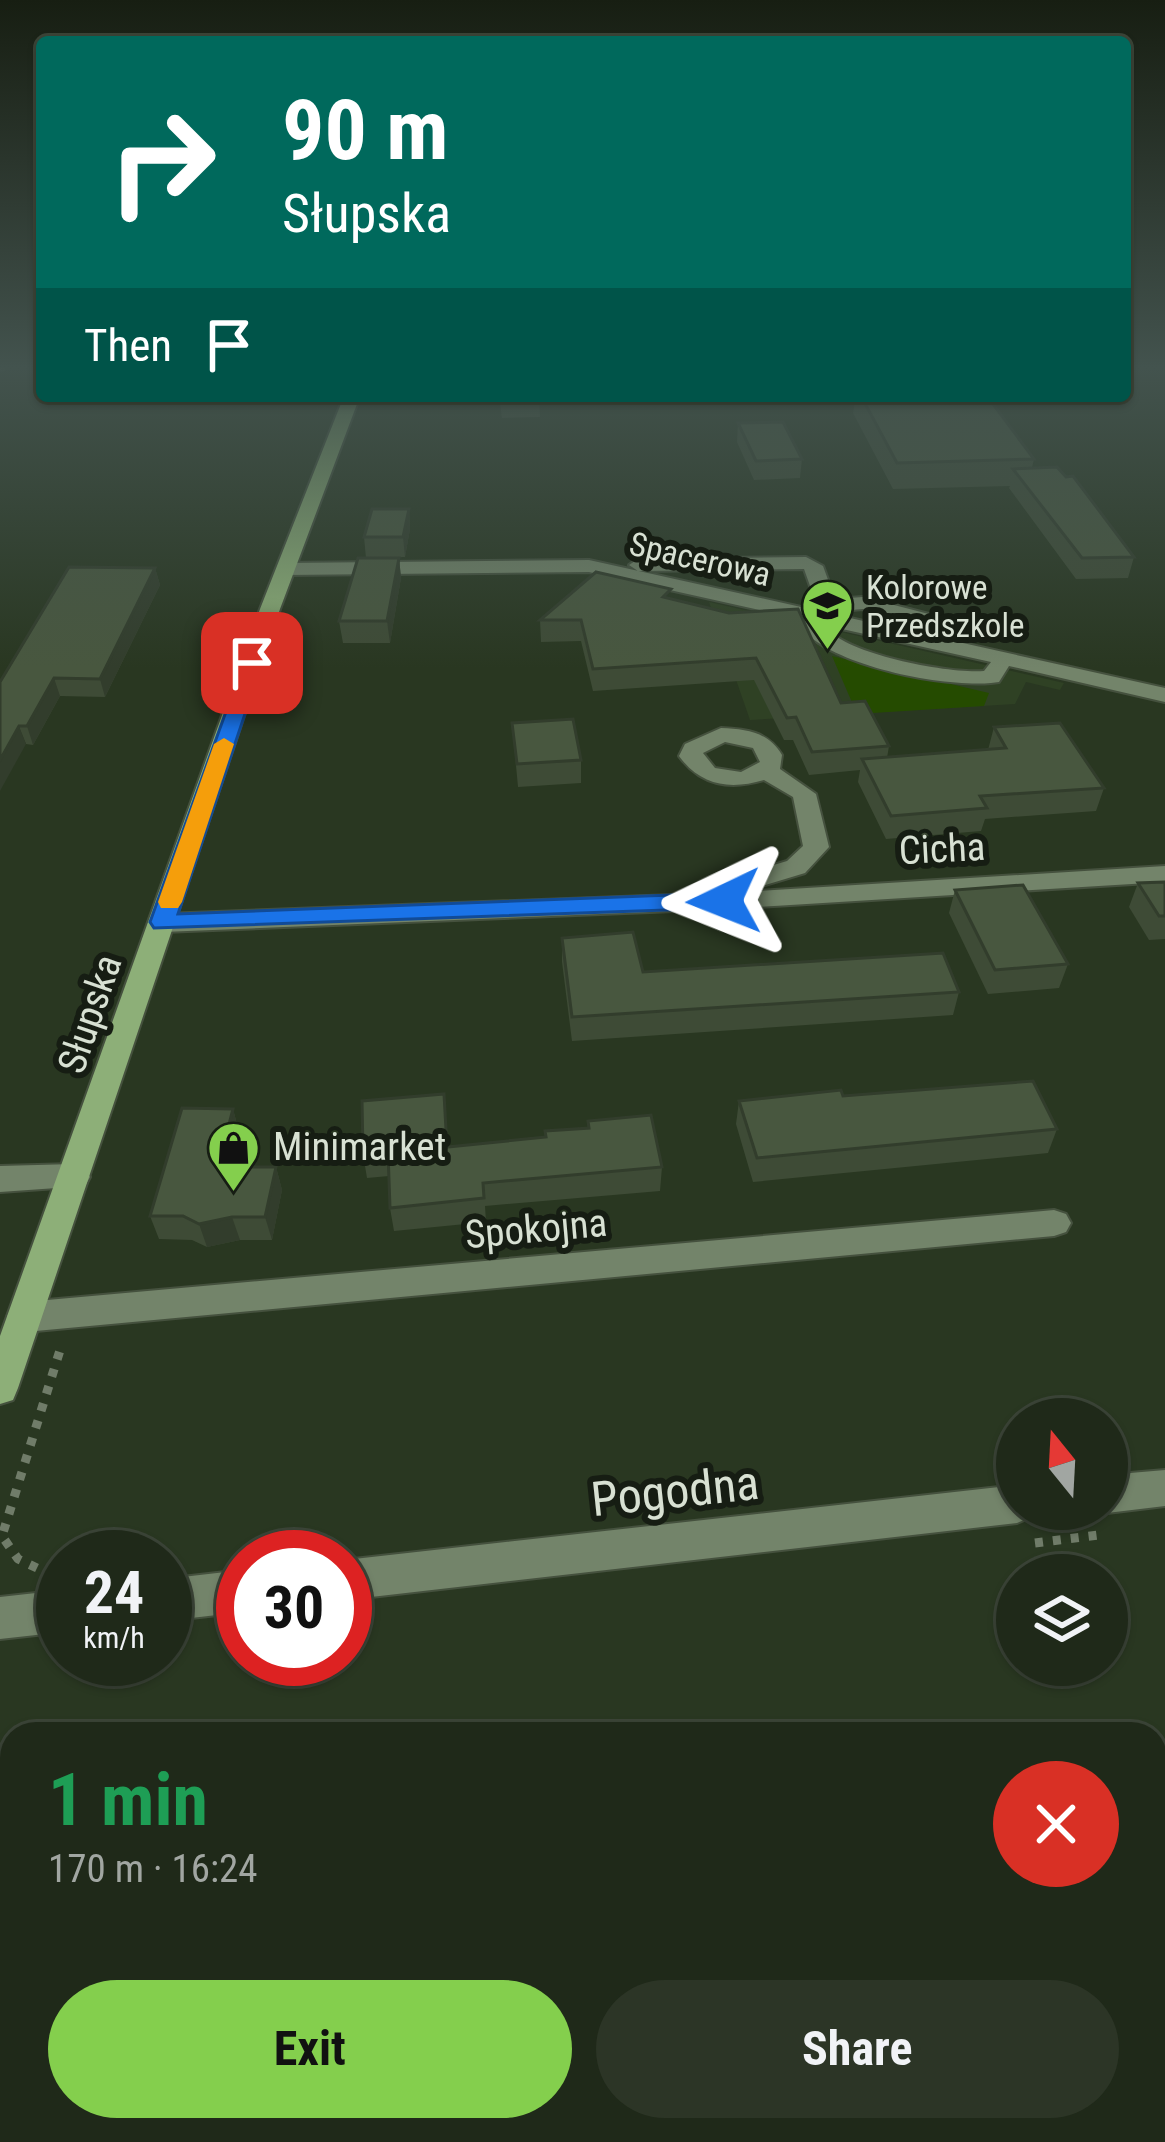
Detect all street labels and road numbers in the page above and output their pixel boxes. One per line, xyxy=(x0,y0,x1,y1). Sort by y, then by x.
street label: Spacerowa xyxy=(626,524,774,594)
street label: Cicha xyxy=(898,824,986,874)
street label: Słupska xyxy=(48,949,132,1079)
street label: Spokojna xyxy=(463,1200,609,1258)
street label: Pogodna xyxy=(588,1454,762,1528)

